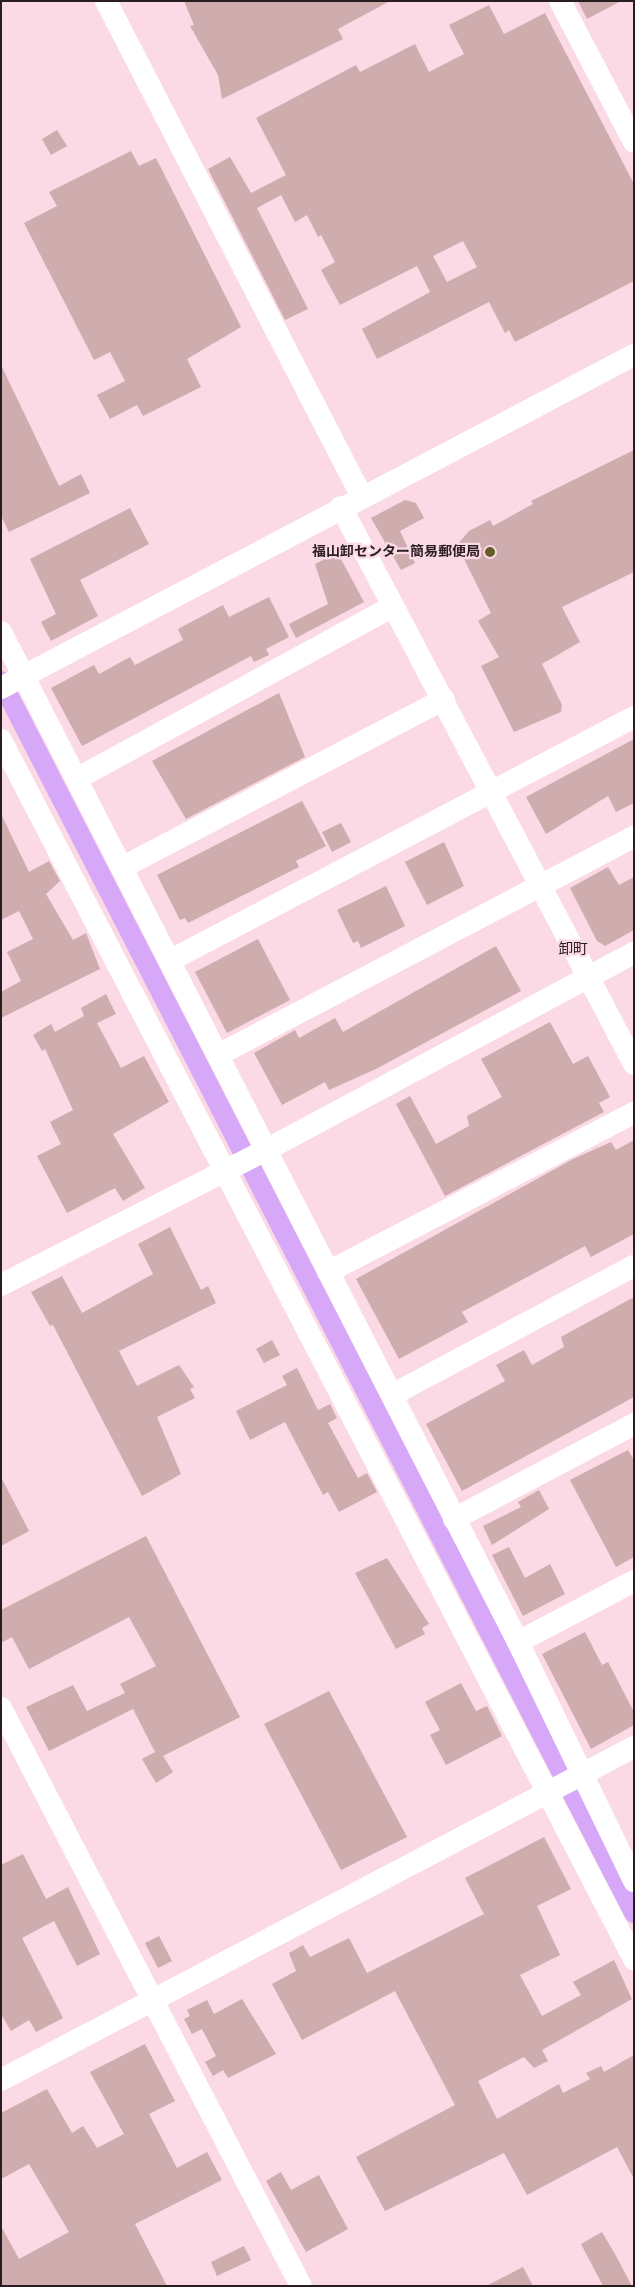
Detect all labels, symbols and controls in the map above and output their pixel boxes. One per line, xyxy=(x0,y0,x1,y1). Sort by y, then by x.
place label: 福山卸センター簡易郵便局 xyxy=(312,544,480,560)
marker: 福山卸センター簡易郵便局 xyxy=(484,546,496,558)
district label: 卸町 xyxy=(558,941,588,959)

